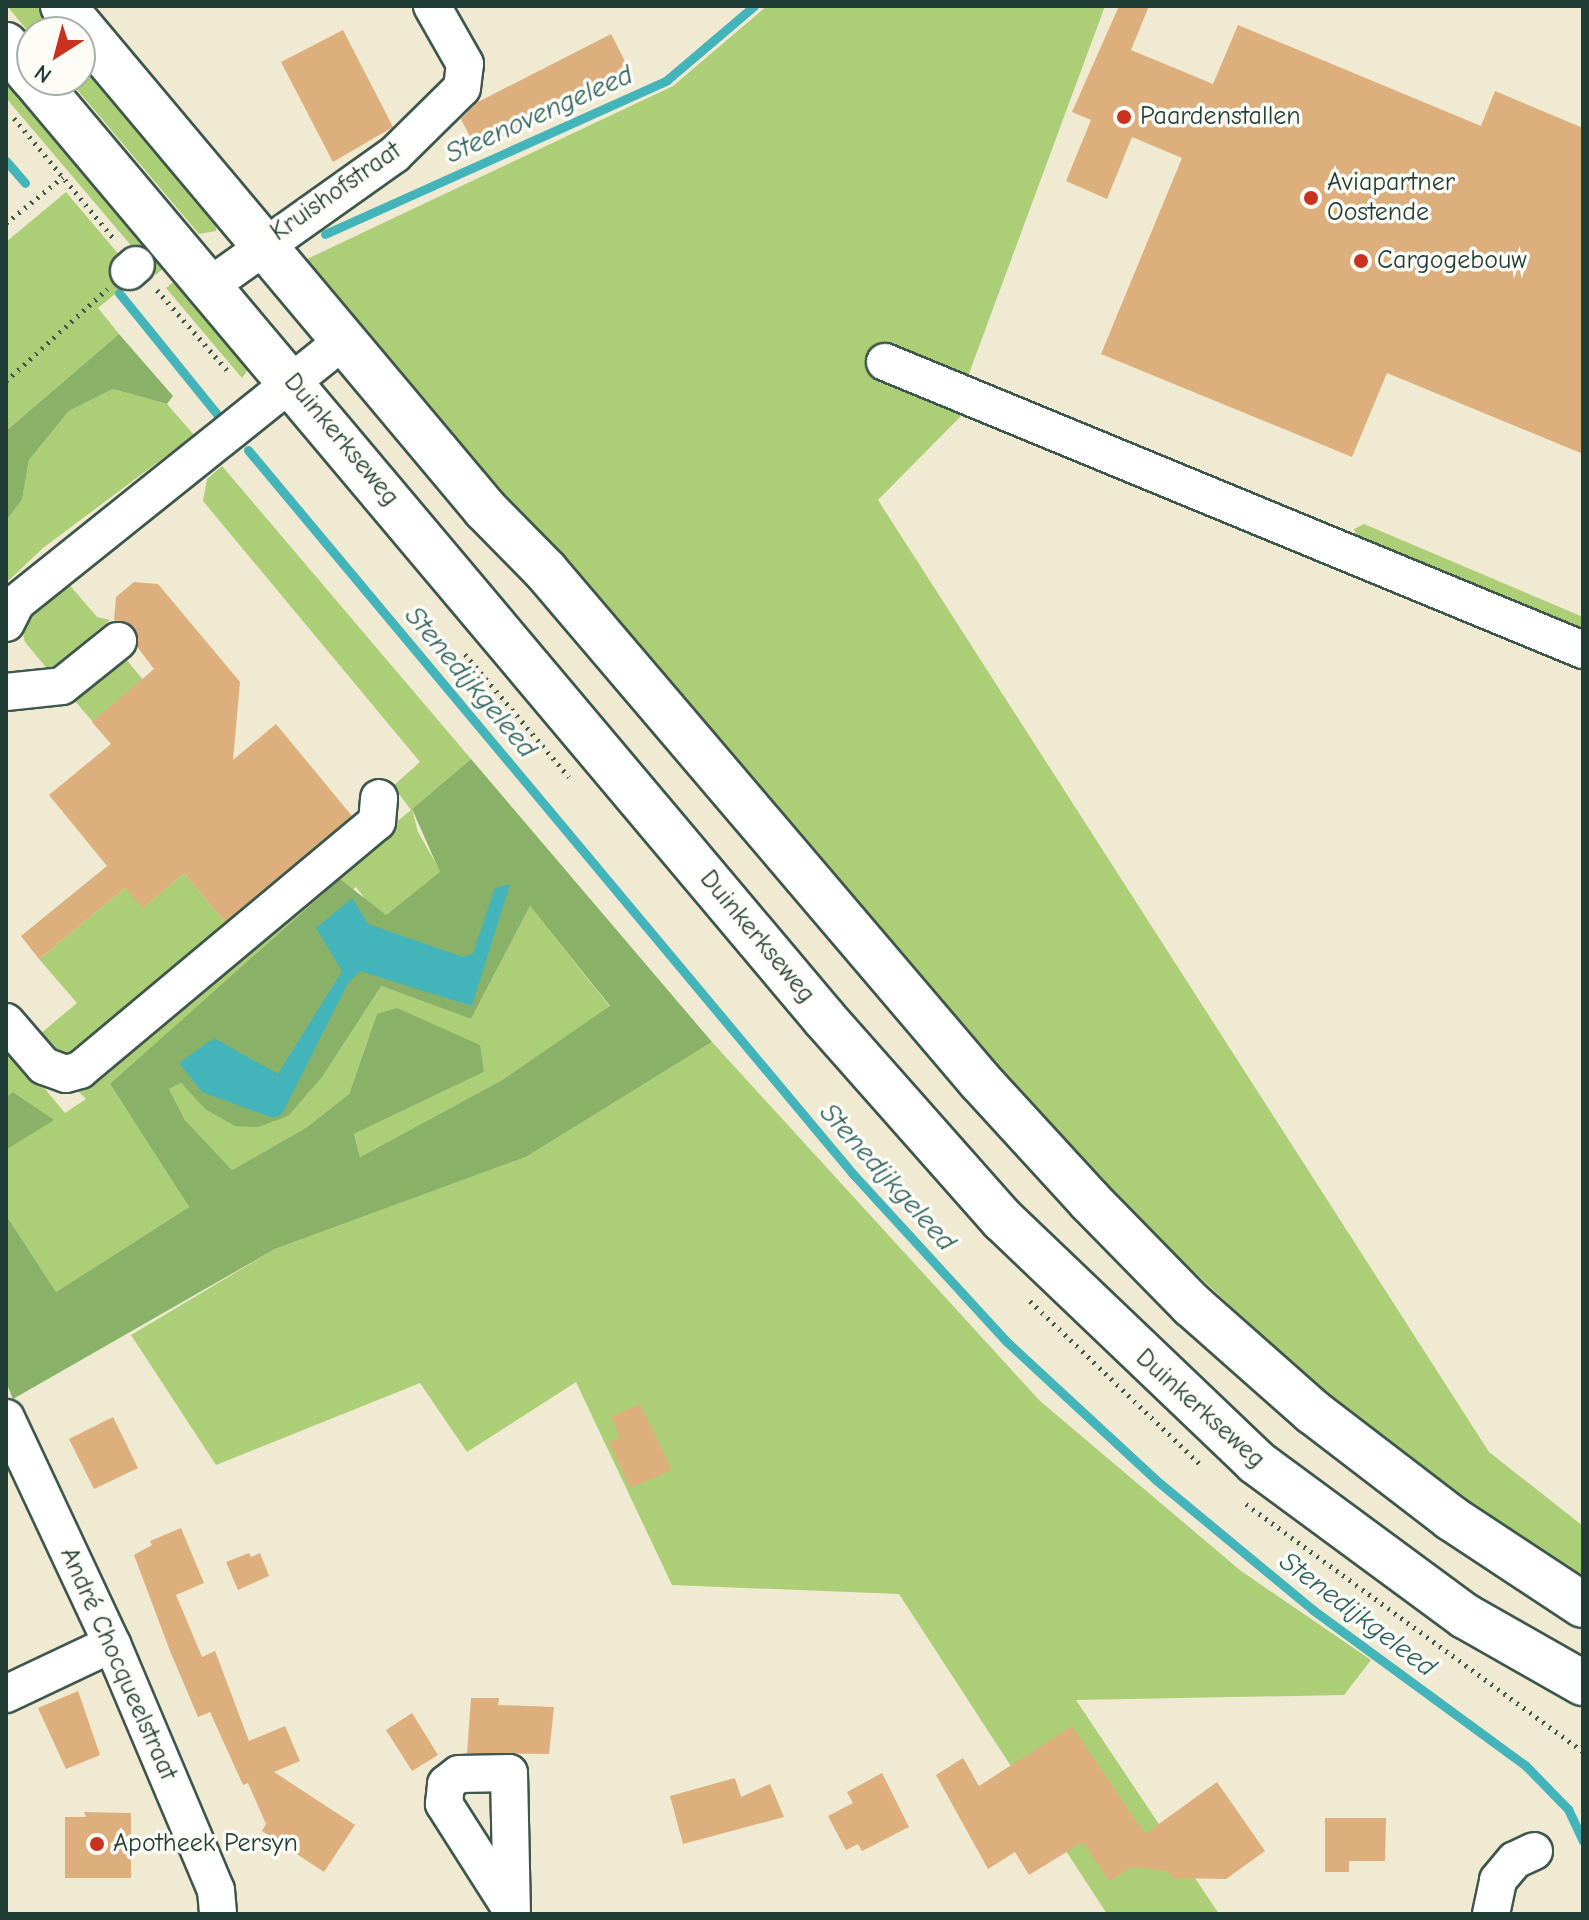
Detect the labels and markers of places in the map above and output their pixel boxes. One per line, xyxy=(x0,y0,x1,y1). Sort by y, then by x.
place label: Paardenstallen xyxy=(1140,101,1301,133)
marker: Paardenstallen xyxy=(1115,108,1133,126)
place label: Aviapartner Oostende xyxy=(1327,167,1455,228)
marker: Aviapartner Oostende xyxy=(1302,189,1320,207)
place label: Cargogebouw xyxy=(1377,245,1527,277)
marker: Cargogebouw xyxy=(1352,252,1370,270)
place label: Apotheek Persyn xyxy=(113,1828,298,1860)
marker: Apotheek Persyn xyxy=(88,1835,106,1853)

